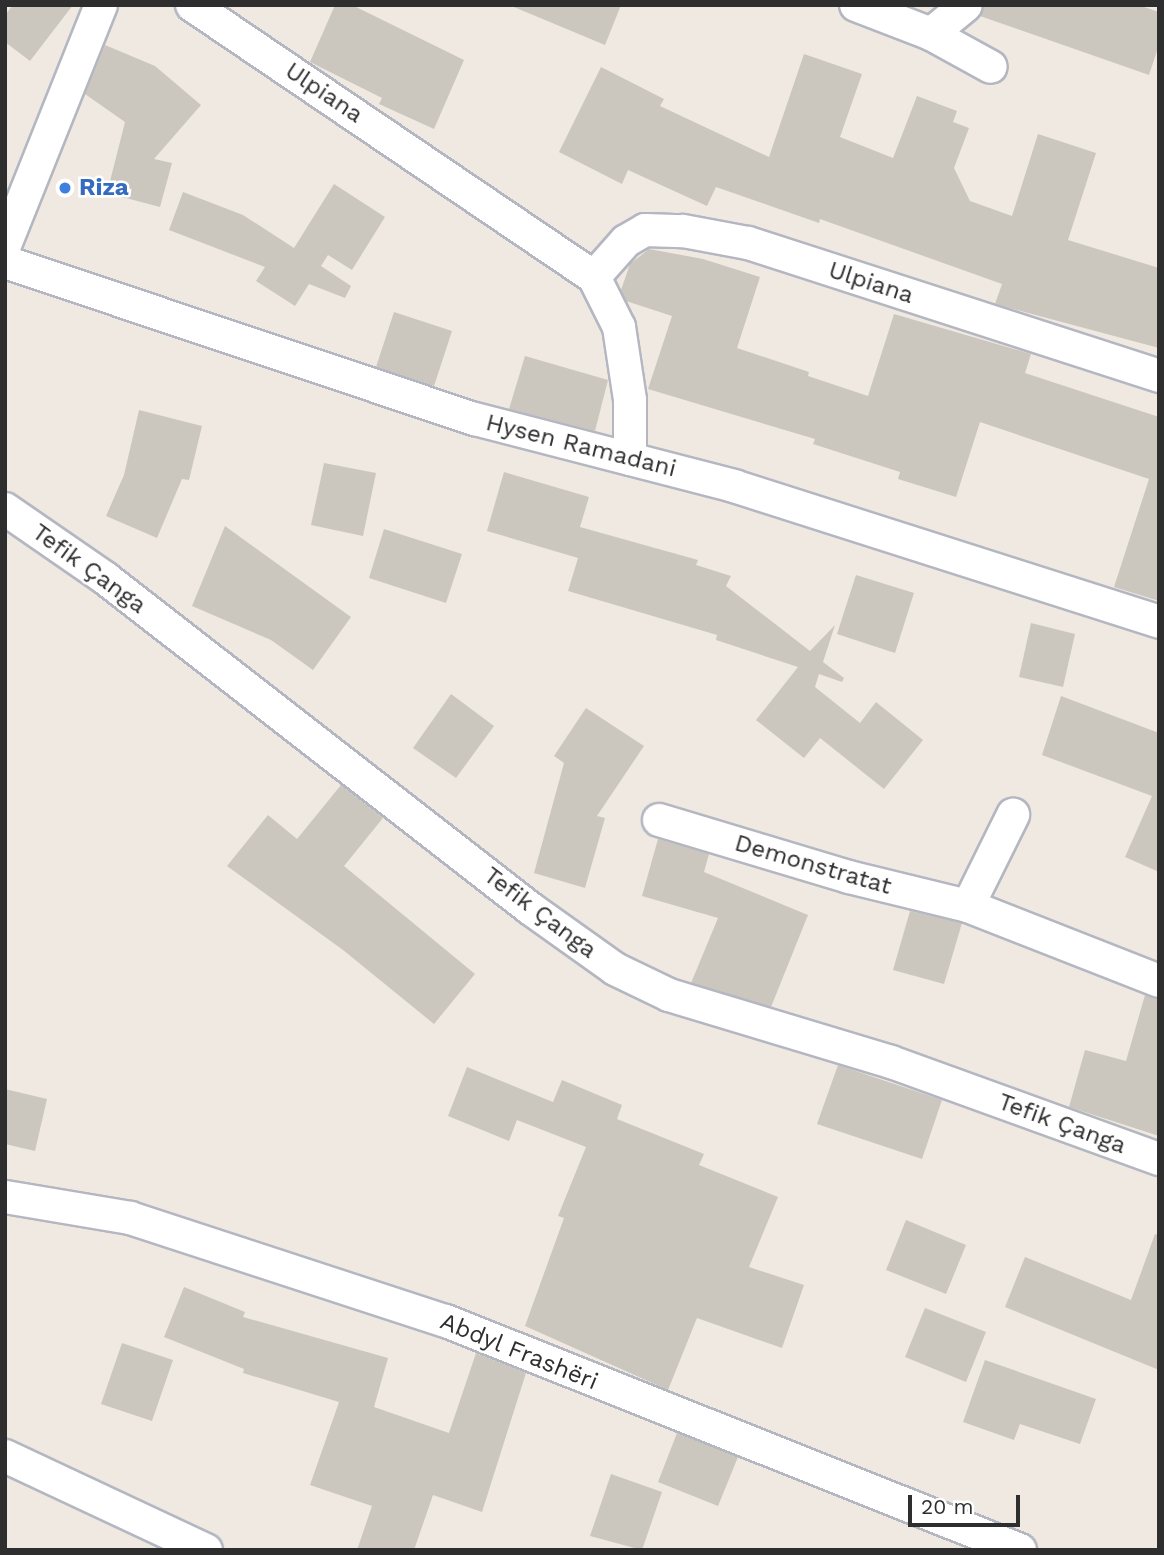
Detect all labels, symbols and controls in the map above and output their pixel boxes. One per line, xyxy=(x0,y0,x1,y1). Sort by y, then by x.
street label: Ulpiana xyxy=(280,57,368,129)
place label: Riza xyxy=(79,174,129,202)
marker: Riza xyxy=(57,180,73,196)
street label: Ulpiana xyxy=(825,256,917,310)
street label: Hysen Ramadani xyxy=(483,408,679,484)
street label: Tefik Çanga xyxy=(26,518,152,620)
street label: Demonstratat xyxy=(731,829,895,901)
street label: Tefik Çanga xyxy=(478,861,602,965)
street label: Tefik Çanga xyxy=(994,1087,1130,1161)
street label: Abdyl Frashëri xyxy=(436,1307,602,1397)
scale bar xyxy=(912,1482,1024,1526)
text: 20 m xyxy=(921,1494,973,1519)

